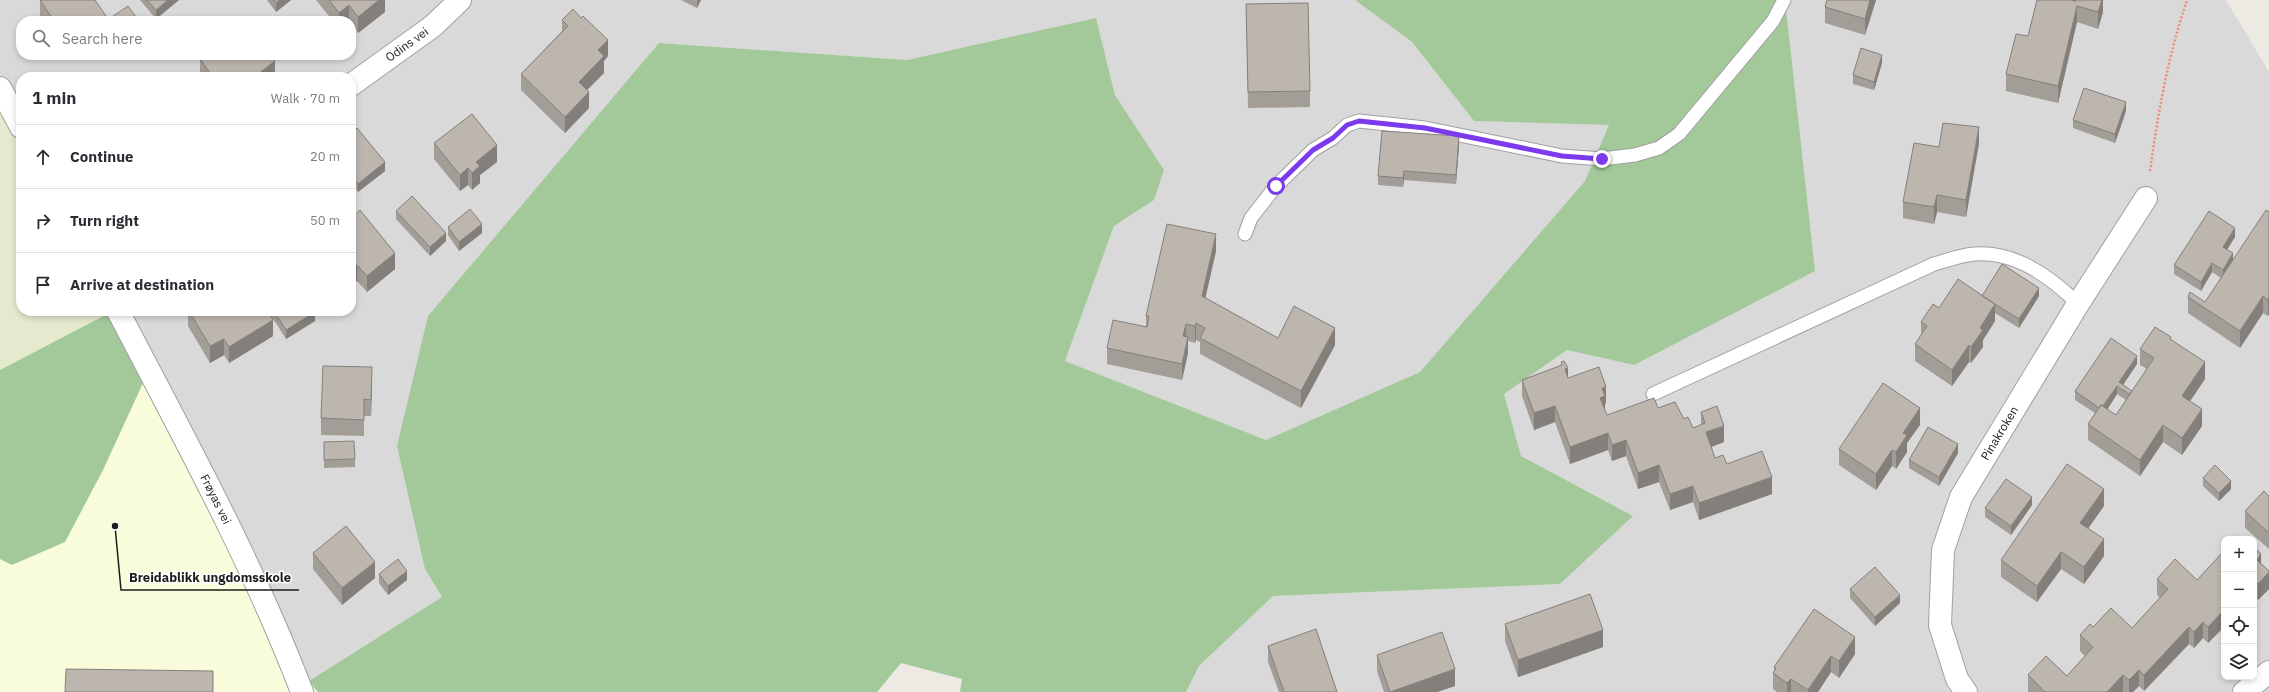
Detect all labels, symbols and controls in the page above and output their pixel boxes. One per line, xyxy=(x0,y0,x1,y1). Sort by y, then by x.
search box xyxy=(16,16,356,60)
street label: Odins vei xyxy=(382,24,431,65)
icon: search xyxy=(30,27,52,49)
text: Search here xyxy=(62,29,142,48)
text: 1 min xyxy=(32,87,76,109)
text: Walk · 70 m xyxy=(271,90,340,107)
icon: ahead xyxy=(32,146,54,168)
text: Continue xyxy=(70,147,134,166)
text: 20 m xyxy=(310,148,340,165)
route end xyxy=(1593,150,1611,168)
route start xyxy=(1267,177,1285,195)
icon: right xyxy=(32,210,54,232)
text: Turn right xyxy=(70,211,139,230)
text: 50 m xyxy=(310,212,340,229)
icon: arrive xyxy=(32,274,54,296)
text: Arrive at destination xyxy=(70,275,214,294)
street label: Pinakroken xyxy=(1977,403,2021,463)
street label: Frøyas vei xyxy=(197,471,235,526)
map controls xyxy=(2221,536,2257,680)
button: + xyxy=(2221,536,2257,572)
callout: Breidablikk ungdomsskole xyxy=(121,565,299,590)
text: Breidablikk ungdomsskole xyxy=(129,569,291,586)
button: − xyxy=(2221,572,2257,608)
button: locate xyxy=(2221,608,2257,644)
button: layers xyxy=(2221,644,2257,680)

